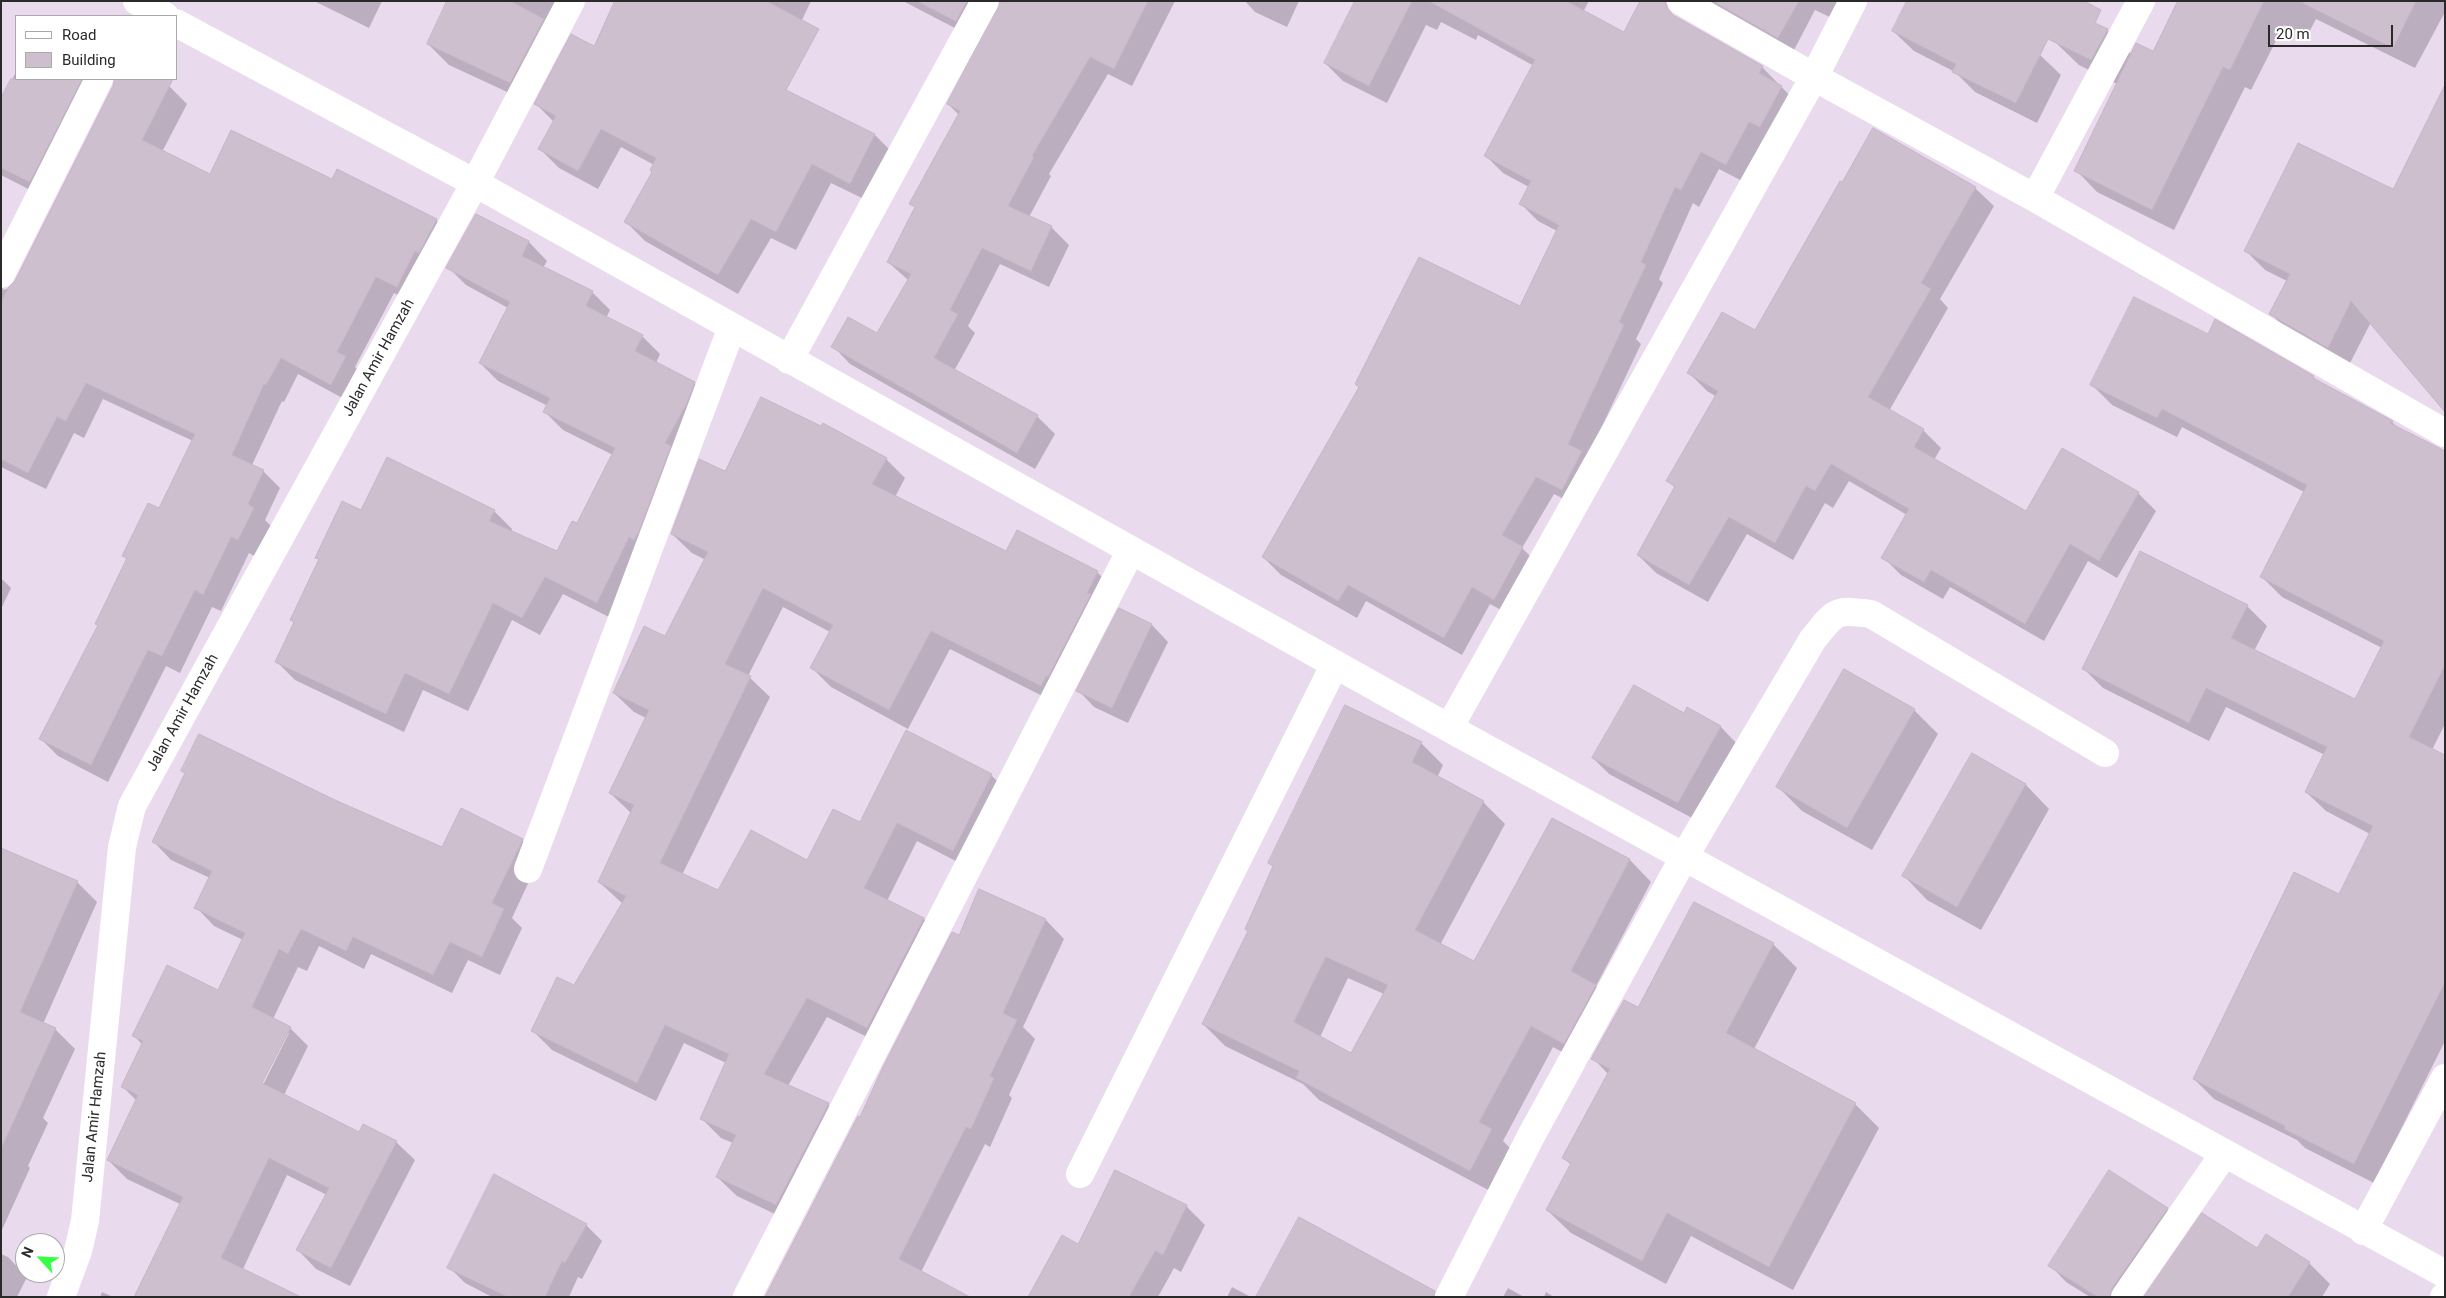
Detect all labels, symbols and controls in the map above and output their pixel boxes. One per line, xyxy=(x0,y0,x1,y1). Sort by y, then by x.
legend xyxy=(15,15,178,80)
scale bar xyxy=(2271,15,2396,47)
text: 20 m xyxy=(2276,25,2310,43)
text: Road xyxy=(62,26,96,44)
text: Building xyxy=(62,51,116,69)
street label: Jalan Amir Hamzah xyxy=(339,296,419,420)
street label: Jalan Amir Hamzah xyxy=(143,651,223,775)
street label: Jalan Amir Hamzah xyxy=(79,1051,111,1183)
north arrow xyxy=(15,1233,65,1283)
text: N xyxy=(18,1244,37,1260)

